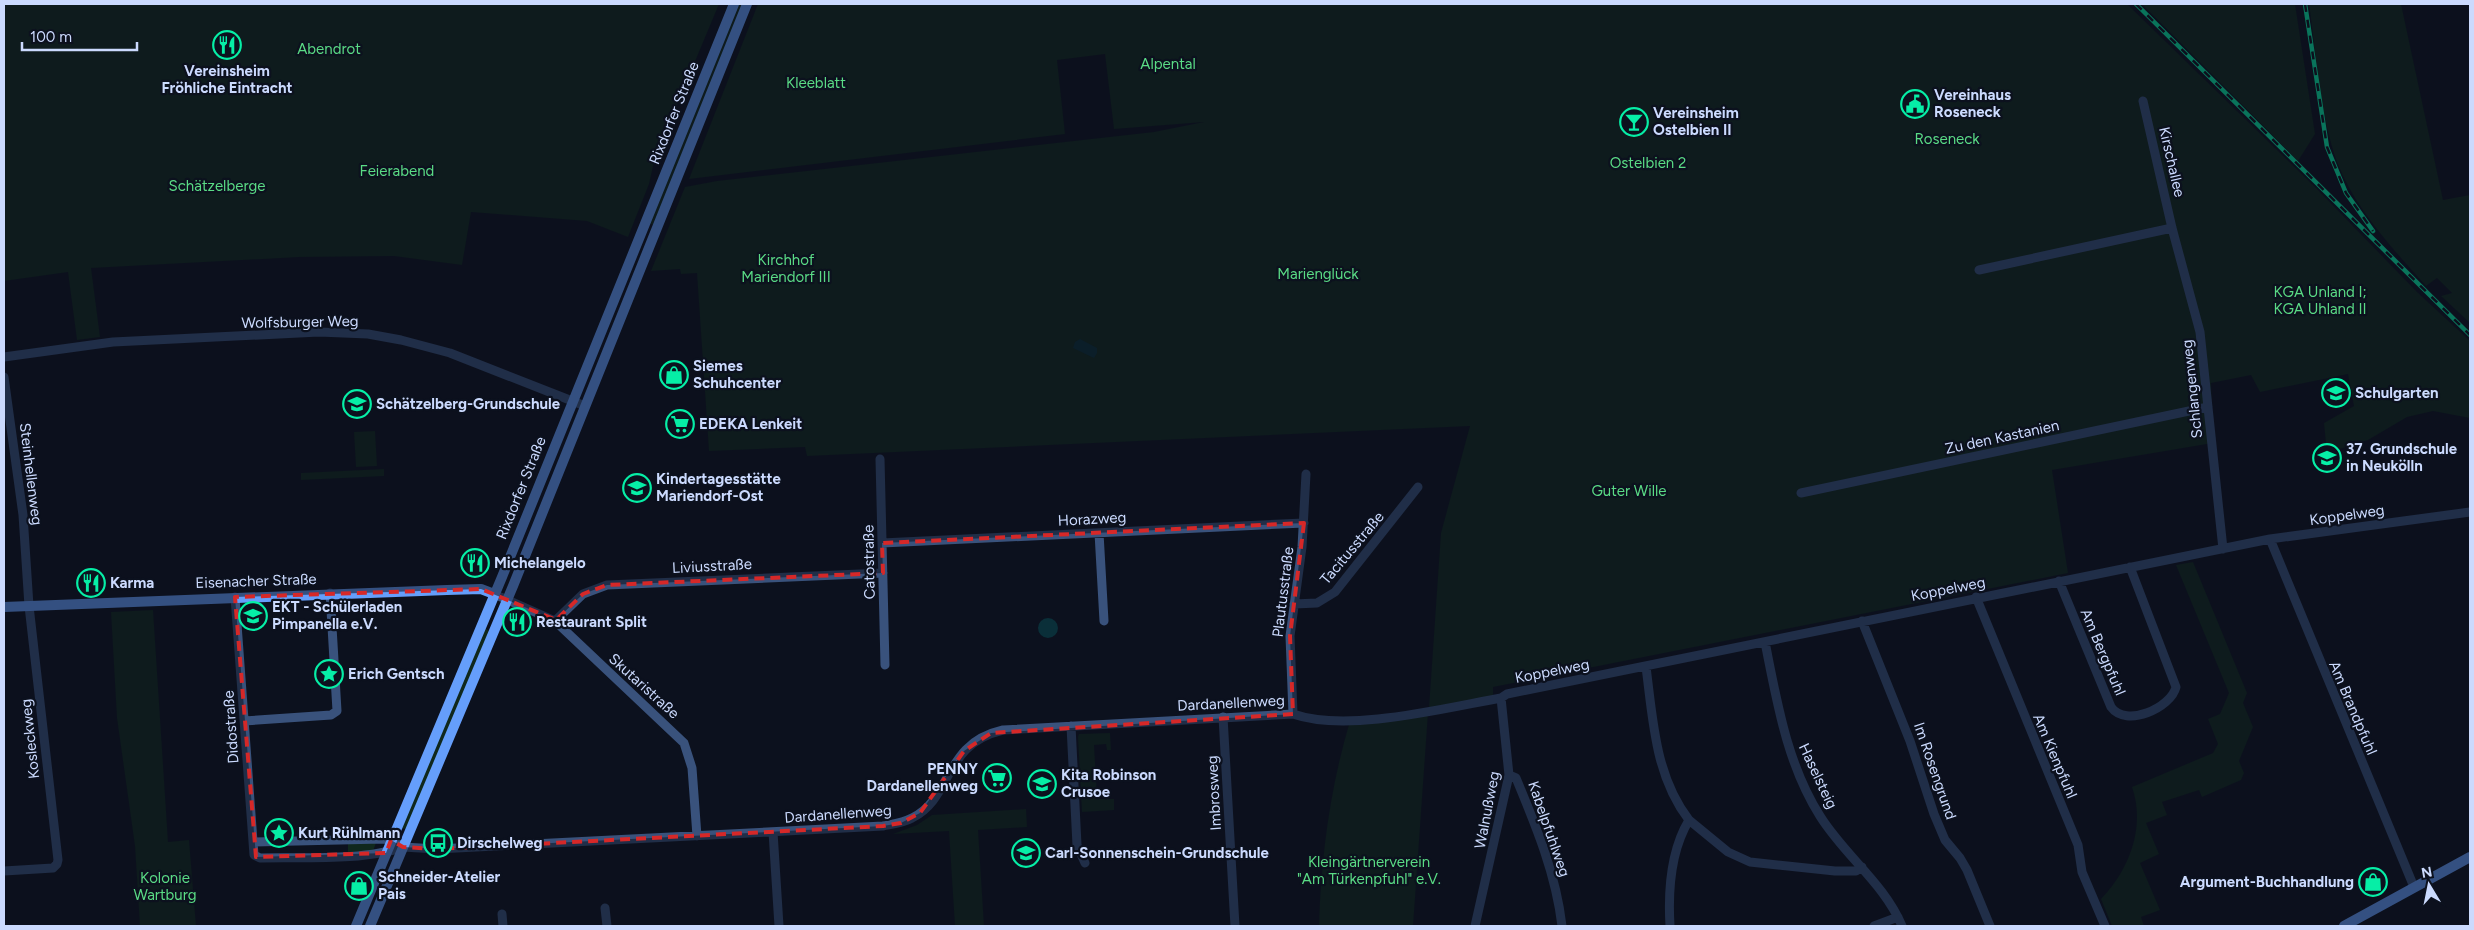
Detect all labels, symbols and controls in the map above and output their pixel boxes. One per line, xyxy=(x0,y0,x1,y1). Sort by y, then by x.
scale bar xyxy=(22,20,138,52)
text: 100 m xyxy=(30,28,72,46)
restaurant icon: Vereinsheim Fröhliche Eintracht xyxy=(212,30,242,60)
park label: Abendrot xyxy=(297,40,361,58)
park label: Alpental xyxy=(1140,55,1196,73)
street label: Rixdorfer Straße xyxy=(645,59,703,167)
place label: Vereinsheim Fröhliche Eintracht xyxy=(161,62,293,97)
park label: Kleeblatt xyxy=(786,74,846,92)
place label: Vereinhaus Roseneck xyxy=(1934,86,2011,121)
public building icon: Vereinhaus Roseneck xyxy=(1900,89,1930,119)
place label: Vereinsheim Ostelbien II xyxy=(1653,104,1739,139)
bar icon: Vereinsheim Ostelbien II xyxy=(1619,107,1649,137)
street label: Kirschallee xyxy=(2155,125,2189,199)
park label: Roseneck xyxy=(1914,130,1980,148)
park label: Ostelbien 2 xyxy=(1610,154,1686,172)
park label: Feierabend xyxy=(360,162,434,180)
park label: Schätzelberge xyxy=(169,177,265,195)
park label: Kirchhof Mariendorf III xyxy=(741,251,831,286)
park label: Marienglück xyxy=(1277,265,1359,283)
park label: KGA Unland I; KGA Uhland II xyxy=(2273,283,2367,318)
street label: Wolfsburger Weg xyxy=(241,312,359,332)
street label: Schlangenweg xyxy=(2178,339,2206,439)
place label: Siemes Schuhcenter xyxy=(693,357,781,392)
shop icon: Siemes Schuhcenter xyxy=(659,360,689,390)
school or university icon: Schulgarten xyxy=(2321,378,2351,408)
place label: Schulgarten xyxy=(2355,384,2438,402)
school or university icon: Schätzelberg-Grundschule xyxy=(342,389,372,419)
place label: Schätzelberg-Grundschule xyxy=(376,395,561,413)
supermarket icon: EDEKA Lenkeit xyxy=(665,409,695,439)
place label: EDEKA Lenkeit xyxy=(699,415,802,433)
street label: Zu den Kastanien xyxy=(1943,416,2061,458)
street label: Steinhellenweg xyxy=(16,422,46,526)
street label: Rixdorfer Straße xyxy=(492,434,550,542)
place label: 37. Grundschule in Neukölln xyxy=(2346,440,2458,475)
school or university icon: 37. Grundschule in Neukölln xyxy=(2312,443,2342,473)
place label: Kindertagesstätte Mariendorf-Ost xyxy=(656,470,781,505)
school or university icon: Kindertagesstätte Mariendorf-Ost xyxy=(622,473,652,503)
park label: Guter Wille xyxy=(1591,482,1667,500)
street label: Koppelweg xyxy=(2308,501,2386,529)
street label: Horazweg xyxy=(1057,508,1127,530)
street label: Tacitusstraße xyxy=(1316,508,1388,588)
street label: Catostraße xyxy=(859,524,879,600)
street label: Plautusstraße xyxy=(1269,546,1297,638)
restaurant icon: Michelangelo xyxy=(460,548,490,578)
place label: Michelangelo xyxy=(494,554,586,572)
street label: Liviusstraße xyxy=(672,555,752,577)
restaurant icon: Karma xyxy=(76,568,106,598)
street label: Eisenacher Straße xyxy=(195,570,317,592)
street label: Koppelweg xyxy=(1909,573,1987,605)
place label: Karma xyxy=(110,574,154,592)
place label: EKT - Schülerladen Pimpanella e.V. xyxy=(272,598,402,633)
school or university icon: EKT - Schülerladen Pimpanella e.V. xyxy=(238,601,268,631)
street label: Am Bergpfuhl xyxy=(2077,606,2129,698)
restaurant icon: Restaurant Split xyxy=(502,607,532,637)
place label: Restaurant Split xyxy=(536,613,647,631)
street label: Skutaristraße xyxy=(605,650,683,722)
street label: Koppelweg xyxy=(1513,655,1591,687)
street label: Am Brandpfuhl xyxy=(2325,658,2381,758)
place icon: Erich Gentsch xyxy=(314,659,344,689)
place label: Erich Gentsch xyxy=(348,665,445,683)
street label: Didostraße xyxy=(219,690,243,764)
street label: Dardanellenweg xyxy=(1177,691,1285,715)
street label: Kosleckweg xyxy=(17,698,43,780)
street label: Am Kienpfuhl xyxy=(2029,711,2081,801)
street label: Im Rosengrund xyxy=(1910,720,1960,822)
street label: Haselsteig xyxy=(1795,740,1841,812)
street label: Imbrosweg xyxy=(1203,755,1225,831)
place label: PENNY Dardanellenweg xyxy=(866,760,978,795)
supermarket icon: PENNY Dardanellenweg xyxy=(982,763,1012,793)
place label: Kita Robinson Crusoe xyxy=(1061,766,1156,801)
school or university icon: Kita Robinson Crusoe xyxy=(1027,769,1057,799)
street label: Walnußweg xyxy=(1471,770,1503,850)
street label: Kabelpfuhlweg xyxy=(1524,779,1574,879)
street label: Dardanellenweg xyxy=(784,801,892,827)
place icon: Kurt Rühlmann xyxy=(264,818,294,848)
place label: Kurt Rühlmann xyxy=(298,824,400,842)
bus stop icon: Dirschelweg xyxy=(423,828,453,858)
place label: Dirschelweg xyxy=(457,834,542,852)
school or university icon: Carl-Sonnenschein-Grundschule xyxy=(1011,838,1041,868)
place label: Carl-Sonnenschein-Grundschule xyxy=(1045,844,1269,862)
park label: Kleingärtnerverein "Am Türkenpfuhl" e.V. xyxy=(1297,853,1441,888)
north arrow xyxy=(2404,860,2454,910)
text: N xyxy=(2420,863,2434,882)
shop icon: Argument-Buchhandlung xyxy=(2358,867,2388,897)
place label: Schneider-Atelier Pais xyxy=(378,868,500,903)
park label: Kolonie Wartburg xyxy=(133,869,197,904)
shop icon: Schneider-Atelier Pais xyxy=(344,871,374,901)
place label: Argument-Buchhandlung xyxy=(2180,873,2354,891)

